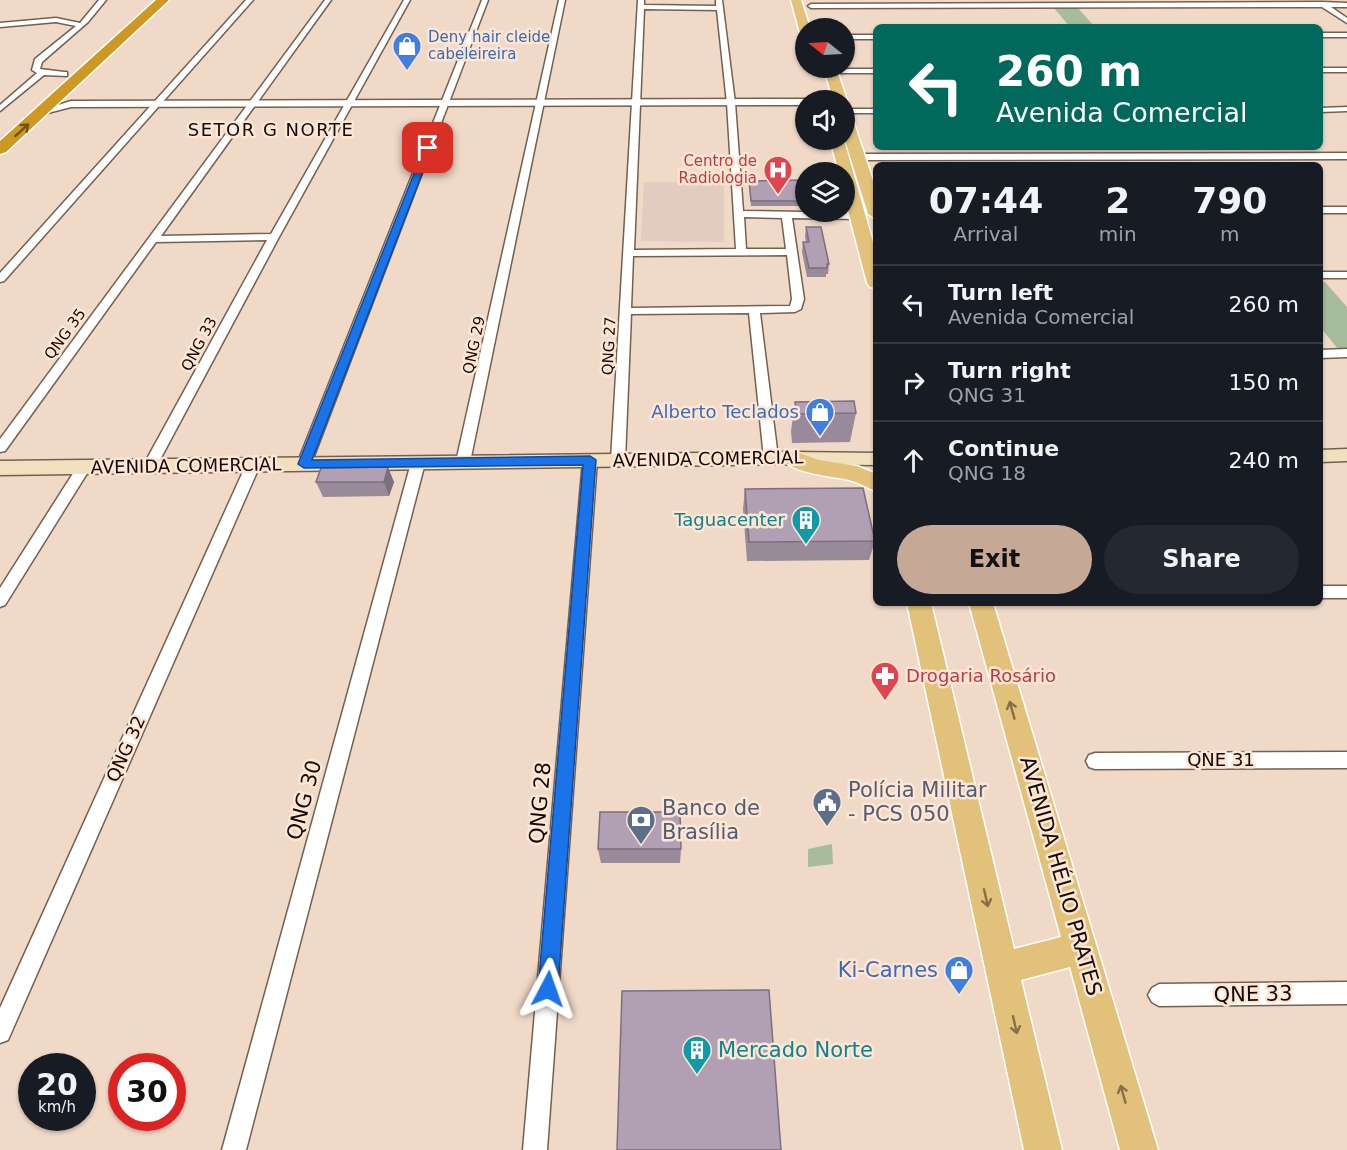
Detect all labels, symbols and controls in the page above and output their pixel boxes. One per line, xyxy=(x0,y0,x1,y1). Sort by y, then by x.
north arrow xyxy=(795,18,855,78)
map controls xyxy=(795,18,855,222)
place label: Deny hair cleide cabeleireira xyxy=(428,28,550,63)
shop icon: Deny hair cleide cabeleireira xyxy=(391,30,423,72)
text: 260 m xyxy=(996,47,1142,96)
icon: left xyxy=(897,48,975,126)
button: sound xyxy=(795,90,855,150)
text: Avenida Comercial xyxy=(996,97,1248,128)
district label: SETOR G NORTE xyxy=(188,119,354,140)
pin xyxy=(402,122,453,173)
one-way arrow xyxy=(14,123,29,137)
icon: arrive xyxy=(411,131,444,164)
place label: Centro de Radiologia xyxy=(679,152,757,187)
hospital icon: Centro de Radiologia xyxy=(762,154,794,196)
button: layers xyxy=(795,162,855,222)
text: 07:44 xyxy=(929,180,1043,221)
text: 2 xyxy=(1105,180,1130,221)
text: 790 xyxy=(1192,180,1267,221)
text: Arrival xyxy=(953,222,1018,246)
text: min xyxy=(1099,222,1137,246)
text: m xyxy=(1220,222,1240,246)
text: Turn left xyxy=(948,280,1053,305)
icon: left xyxy=(897,288,930,321)
text: 260 m xyxy=(1229,292,1299,317)
street label: QNG 35 xyxy=(41,305,89,363)
text: Avenida Comercial xyxy=(948,305,1134,329)
street label: QNG 33 xyxy=(177,314,221,374)
street label: QNG 29 xyxy=(459,315,489,375)
street label: QNG 27 xyxy=(598,316,620,376)
text: Turn right xyxy=(948,358,1071,383)
icon: right xyxy=(897,366,930,399)
text: 150 m xyxy=(1229,370,1299,395)
text: QNG 31 xyxy=(948,383,1026,407)
shop icon: Alberto Teclados xyxy=(804,396,836,438)
place label: Alberto Teclados xyxy=(651,401,799,422)
text: Continue xyxy=(948,436,1059,461)
icon: ahead xyxy=(897,444,930,477)
street label: AVENIDA COMERCIAL xyxy=(612,446,803,471)
text: 240 m xyxy=(1229,448,1299,473)
street label: AVENIDA COMERCIAL xyxy=(90,453,281,478)
text: QNG 18 xyxy=(948,461,1026,485)
building icon: Taguacenter xyxy=(790,504,822,546)
place label: Taguacenter xyxy=(673,509,786,530)
button: Exit xyxy=(897,525,1092,594)
button: Share xyxy=(1104,525,1299,594)
pharmacy icon: Drogaria Rosário xyxy=(869,660,901,702)
place label: Drogaria Rosário xyxy=(906,665,1056,686)
one-way arrow xyxy=(1006,700,1017,719)
street label: QNG 32 xyxy=(102,712,149,785)
street label: QNE 31 xyxy=(1187,749,1255,770)
street label: AVENIDA HÉLIO PRATES xyxy=(1015,753,1108,999)
street label: QNG 30 xyxy=(282,757,326,843)
street label: QNG 28 xyxy=(524,761,556,845)
place label: Polícia Militar - PCS 050 xyxy=(848,778,987,826)
public building icon: Polícia Militar - PCS 050 xyxy=(811,786,843,828)
place label: Banco de Brasília xyxy=(662,796,760,844)
bank icon: Banco de Brasília xyxy=(625,804,657,846)
one-way arrow xyxy=(981,887,992,907)
shop icon: Ki-Carnes xyxy=(943,954,975,996)
position arrow xyxy=(516,957,580,1021)
place label: Ki-Carnes xyxy=(838,958,938,982)
street label: QNE 33 xyxy=(1213,981,1293,1007)
one-way arrow xyxy=(1009,1016,1021,1035)
building icon: Mercado Norte xyxy=(681,1034,713,1076)
place label: Mercado Norte xyxy=(718,1038,873,1062)
speed limit sign: 30 xyxy=(108,1053,186,1131)
text: 20 xyxy=(36,1067,78,1102)
one-way arrow xyxy=(1116,1085,1128,1104)
text: km/h xyxy=(38,1098,76,1116)

